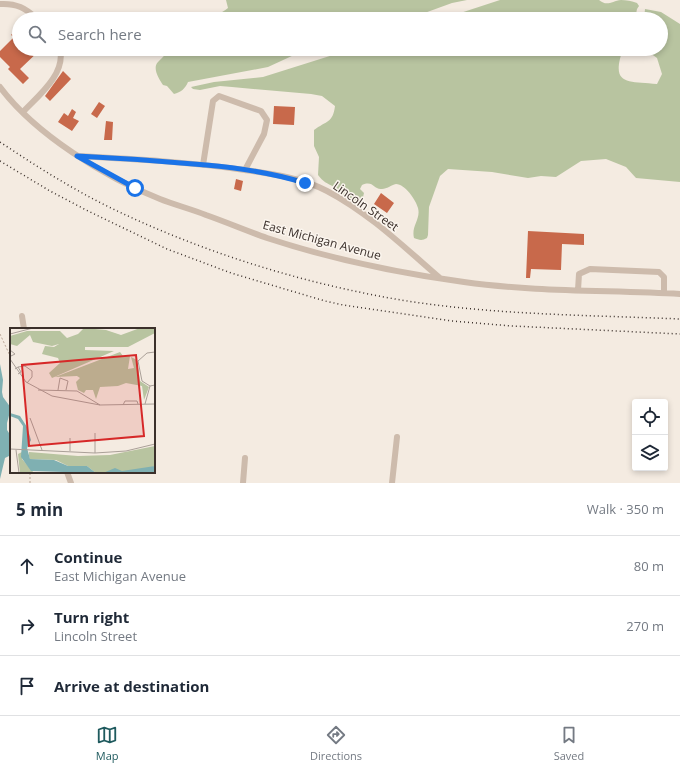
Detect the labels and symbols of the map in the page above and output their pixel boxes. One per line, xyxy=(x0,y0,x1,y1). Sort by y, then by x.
route end xyxy=(296,174,314,192)
street label: Lincoln Street xyxy=(330,177,402,235)
route start xyxy=(126,179,144,197)
street label: East Michigan Avenue xyxy=(261,216,383,264)
inset map xyxy=(10,328,155,473)

